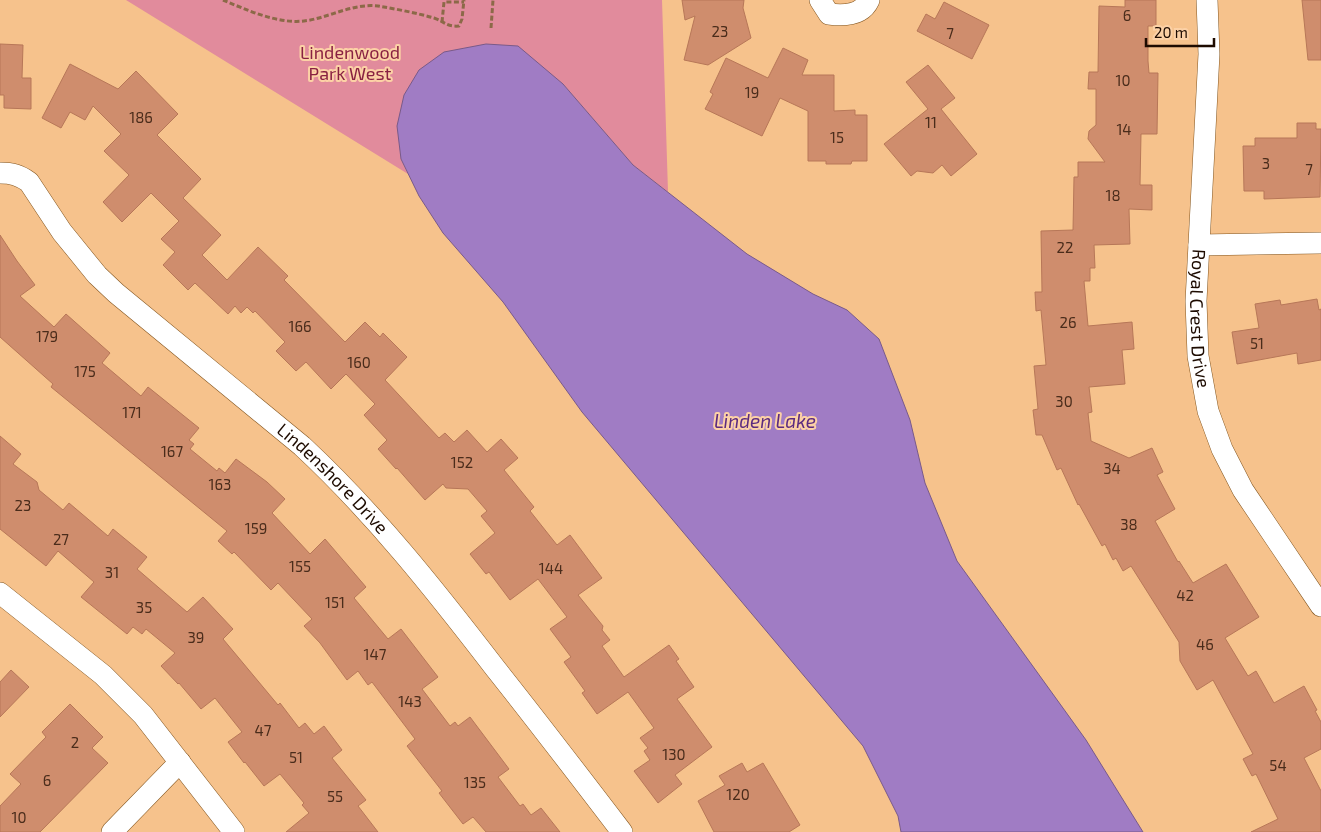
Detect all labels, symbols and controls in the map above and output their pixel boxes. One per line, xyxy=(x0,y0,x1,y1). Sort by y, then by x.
house number: 6 xyxy=(1123,6,1131,24)
scale bar xyxy=(1146,15,1214,47)
house number: 23 xyxy=(712,22,728,40)
text: 20 m xyxy=(1154,23,1188,41)
house number: 7 xyxy=(946,24,954,42)
park label: Lindenwood Park West xyxy=(300,41,400,84)
house number: 10 xyxy=(1115,71,1131,89)
house number: 19 xyxy=(745,83,759,101)
house number: 186 xyxy=(129,108,153,126)
house number: 11 xyxy=(925,113,937,131)
house number: 14 xyxy=(1116,120,1132,138)
house number: 15 xyxy=(830,128,844,146)
house number: 3 xyxy=(1262,154,1270,172)
house number: 7 xyxy=(1305,160,1313,178)
house number: 18 xyxy=(1105,186,1121,204)
house number: 22 xyxy=(1057,238,1073,256)
street label: Royal Crest Drive xyxy=(1186,249,1216,389)
house number: 26 xyxy=(1059,313,1077,331)
house number: 166 xyxy=(288,317,312,335)
house number: 179 xyxy=(36,327,58,345)
house number: 51 xyxy=(1250,334,1264,352)
house number: 160 xyxy=(347,353,371,371)
house number: 175 xyxy=(74,362,96,380)
house number: 30 xyxy=(1055,392,1073,410)
house number: 171 xyxy=(122,403,142,421)
water label: Linden Lake xyxy=(714,409,816,432)
street label: Lindenshore Drive xyxy=(273,418,393,538)
house number: 167 xyxy=(161,442,183,460)
house number: 152 xyxy=(451,453,473,471)
house number: 34 xyxy=(1103,459,1121,477)
house number: 163 xyxy=(209,475,231,493)
house number: 23 xyxy=(15,496,31,514)
house number: 38 xyxy=(1120,515,1138,533)
house number: 159 xyxy=(245,519,267,537)
house number: 27 xyxy=(53,530,69,548)
house number: 155 xyxy=(289,557,311,575)
house number: 144 xyxy=(539,559,563,577)
house number: 31 xyxy=(105,563,119,581)
house number: 42 xyxy=(1176,586,1194,604)
house number: 151 xyxy=(325,593,345,611)
house number: 35 xyxy=(136,598,152,616)
house number: 39 xyxy=(188,628,204,646)
house number: 46 xyxy=(1196,635,1214,653)
house number: 147 xyxy=(364,645,387,663)
house number: 143 xyxy=(398,692,422,710)
house number: 47 xyxy=(255,721,272,739)
house number: 2 xyxy=(71,733,79,751)
house number: 130 xyxy=(662,745,686,763)
house number: 51 xyxy=(289,748,303,766)
house number: 54 xyxy=(1269,756,1287,774)
house number: 6 xyxy=(43,771,51,789)
house number: 135 xyxy=(464,773,486,791)
house number: 120 xyxy=(726,785,750,803)
house number: 55 xyxy=(327,787,343,805)
house number: 10 xyxy=(11,808,27,826)

